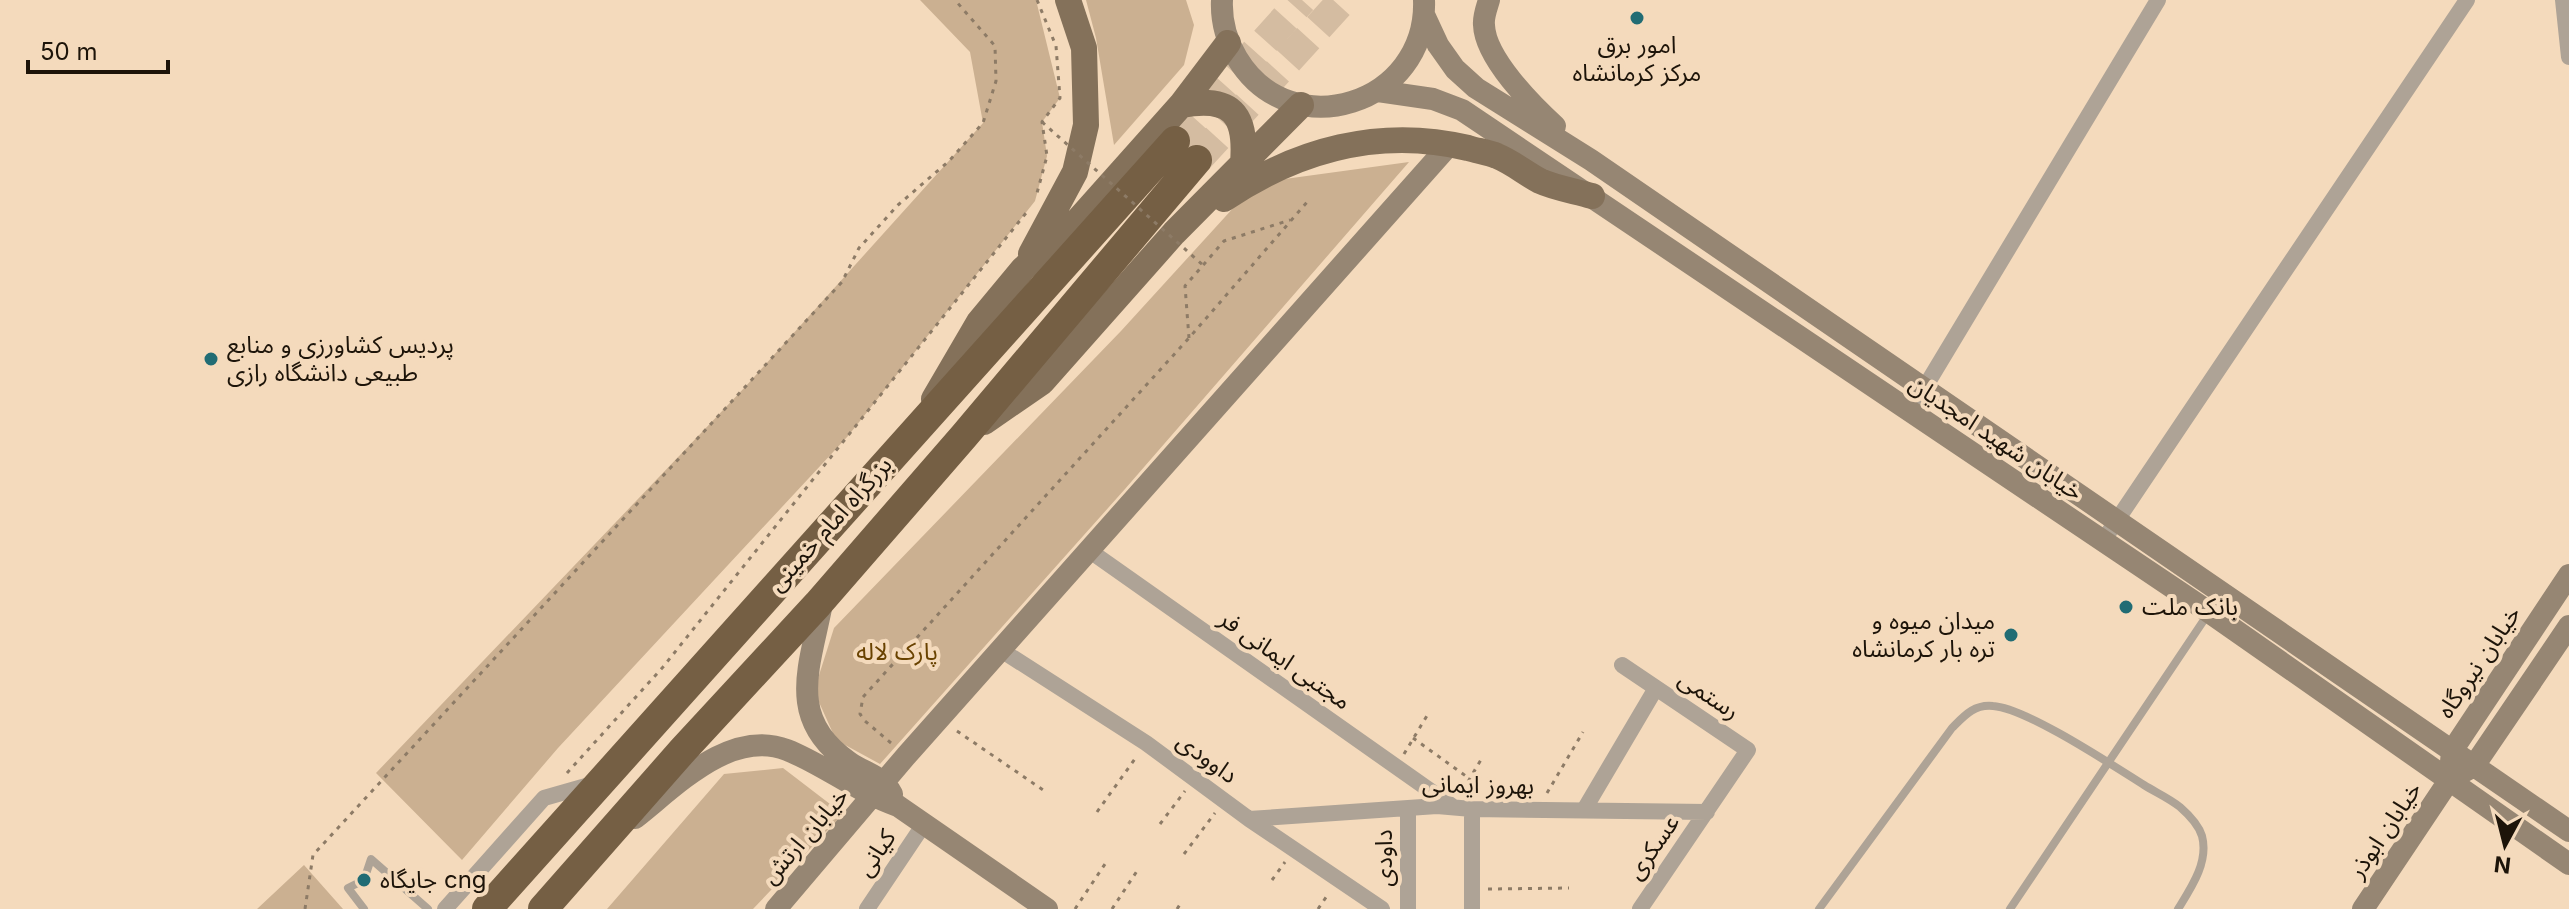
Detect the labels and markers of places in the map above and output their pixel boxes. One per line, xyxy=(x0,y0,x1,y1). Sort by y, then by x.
marker: امور برق مرکز کرمانشاه xyxy=(1628,9,1646,27)
place label: امور برق مرکز کرمانشاه xyxy=(1573,30,1701,87)
place label: پردیس کشاورزی و منابع طبیعی دانشگاه رازی xyxy=(227,330,454,387)
marker: پردیس کشاورزی و منابع طبیعی دانشگاه رازی xyxy=(202,350,220,368)
place label: بانک ملت xyxy=(2142,592,2238,621)
marker: بانک ملت xyxy=(2117,598,2135,616)
place label: میدان میوه و تره بار کرمانشاه xyxy=(1852,606,1995,663)
marker: میدان میوه و تره بار کرمانشاه xyxy=(2002,626,2020,644)
place label: جایگاه cng xyxy=(380,865,487,894)
marker: جایگاه cng xyxy=(355,871,373,889)

